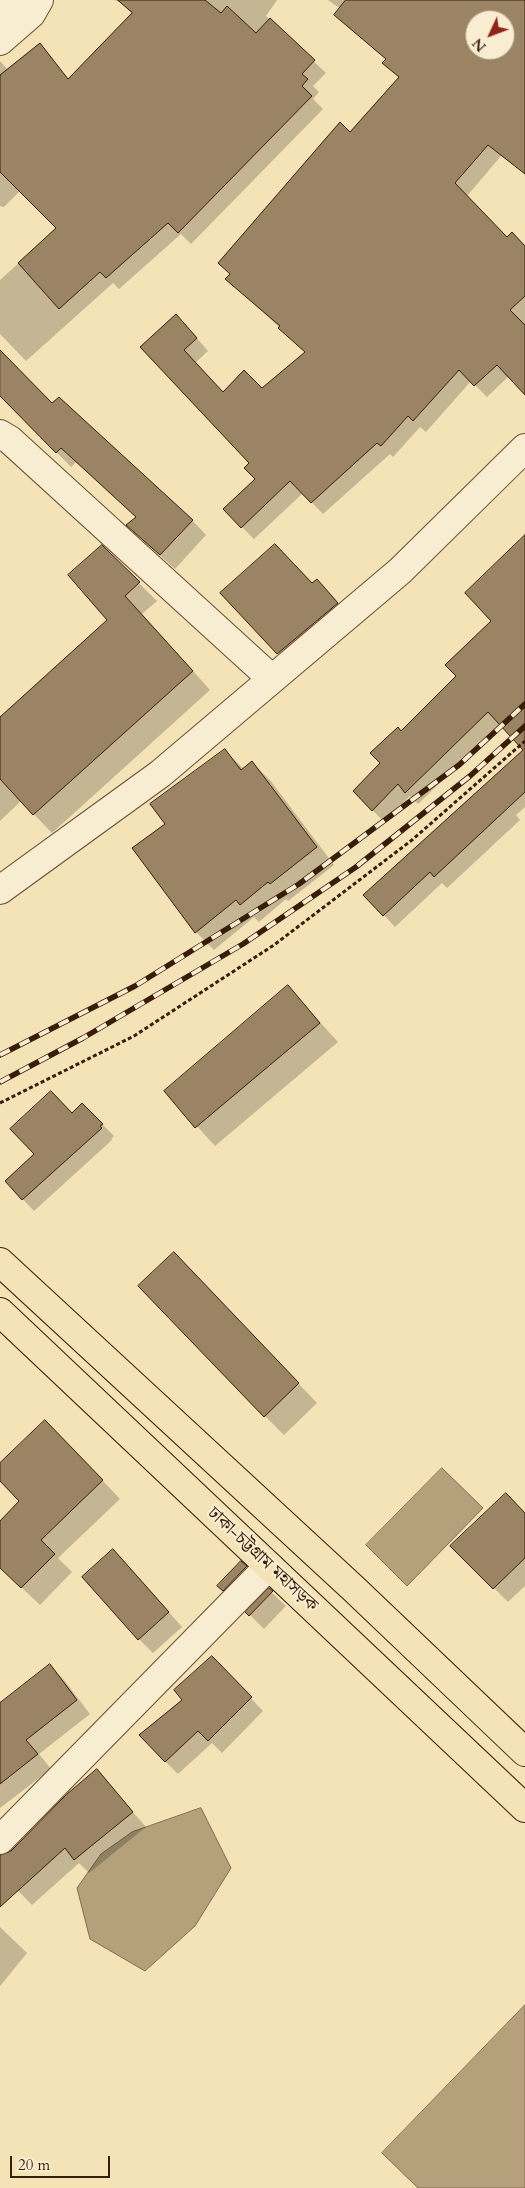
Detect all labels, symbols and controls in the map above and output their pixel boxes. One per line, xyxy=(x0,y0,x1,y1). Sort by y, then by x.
north arrow xyxy=(465,10,515,60)
text: N xyxy=(468,34,490,56)
street label: ঢাকা-চট্টগ্রাম মহাসড়ক xyxy=(202,1503,322,1617)
scale bar xyxy=(12,2146,112,2178)
text: 20 m xyxy=(18,2155,50,2175)

